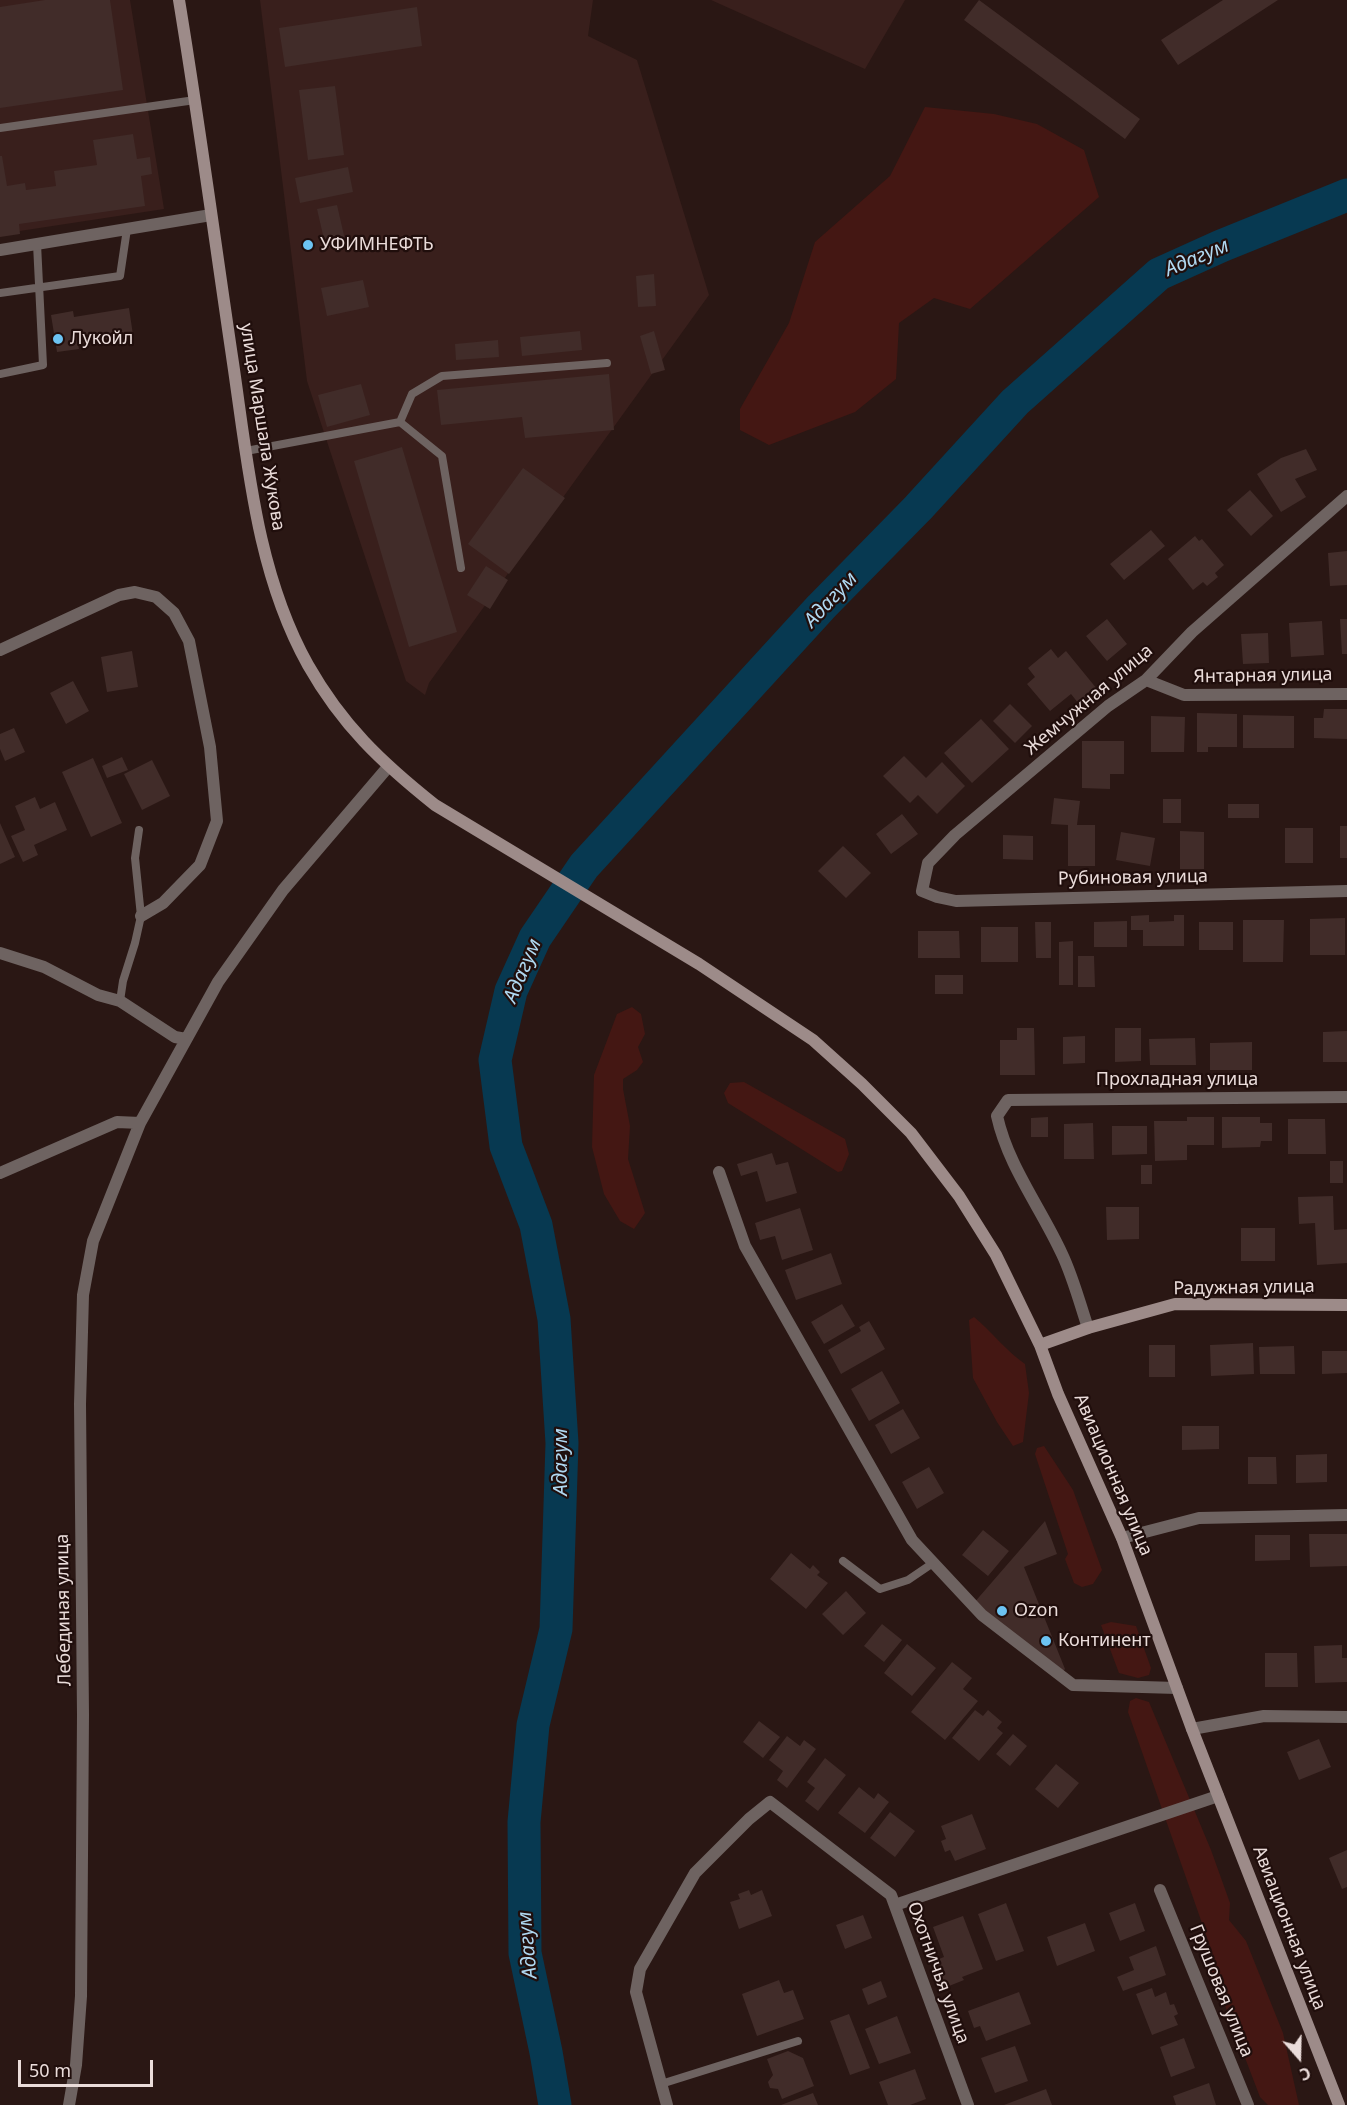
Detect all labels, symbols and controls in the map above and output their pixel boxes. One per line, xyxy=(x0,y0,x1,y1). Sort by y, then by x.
place label: УФИМНЕФТЬ xyxy=(320,234,434,256)
water label: Адагум xyxy=(1161,234,1233,282)
marker: УФИМНЕФТЬ xyxy=(301,238,315,252)
street label: улица Маршала Жукова xyxy=(235,322,289,532)
place label: Лукойл xyxy=(70,328,133,350)
marker: Лукойл xyxy=(51,332,65,346)
water label: Адагум xyxy=(799,567,863,633)
street label: Жемчужная улица xyxy=(1021,640,1157,760)
street label: Янтарная улица xyxy=(1193,664,1333,688)
street label: Рубиновая улица xyxy=(1058,866,1208,890)
water label: Адагум xyxy=(499,935,547,1007)
street label: Прохладная улица xyxy=(1096,1069,1258,1091)
street label: Радужная улица xyxy=(1173,1276,1315,1300)
street label: Авиационная улица xyxy=(1069,1391,1157,1559)
water label: Адагум xyxy=(549,1428,573,1496)
street label: Лебединая улица xyxy=(52,1534,76,1686)
place label: Ozon xyxy=(1014,1600,1059,1622)
marker: Ozon xyxy=(995,1604,1009,1618)
place label: Континент xyxy=(1058,1630,1151,1652)
marker: Континент xyxy=(1039,1634,1053,1648)
street label: Авиационная улица xyxy=(1248,1843,1330,2013)
street label: Охотничья улица xyxy=(902,1899,974,2047)
water label: Адагум xyxy=(513,1911,543,1979)
street label: Грушовая улица xyxy=(1185,1921,1257,2061)
north arrow xyxy=(1269,2027,1329,2087)
scale bar xyxy=(21,2048,156,2086)
text: 50 m xyxy=(29,2058,71,2082)
text: С xyxy=(1297,2062,1314,2086)

